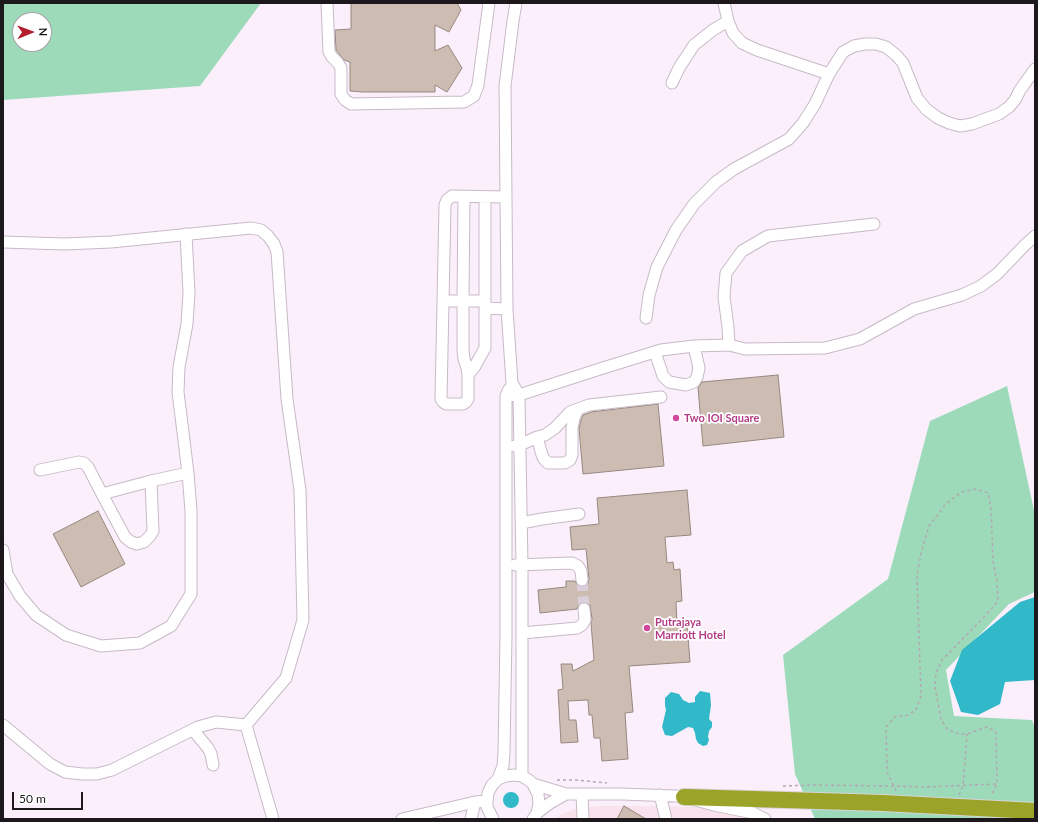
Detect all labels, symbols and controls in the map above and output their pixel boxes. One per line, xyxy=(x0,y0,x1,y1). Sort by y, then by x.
north arrow xyxy=(12,12,52,52)
text: N xyxy=(37,27,50,36)
place label: Two IOI Square xyxy=(684,411,759,425)
marker: Two IOI Square xyxy=(671,413,681,423)
place label: Putrajaya Marriott Hotel xyxy=(655,615,726,641)
marker: Putrajaya Marriott Hotel xyxy=(642,623,652,633)
scale bar xyxy=(14,784,85,810)
text: 50 m xyxy=(19,791,46,806)

